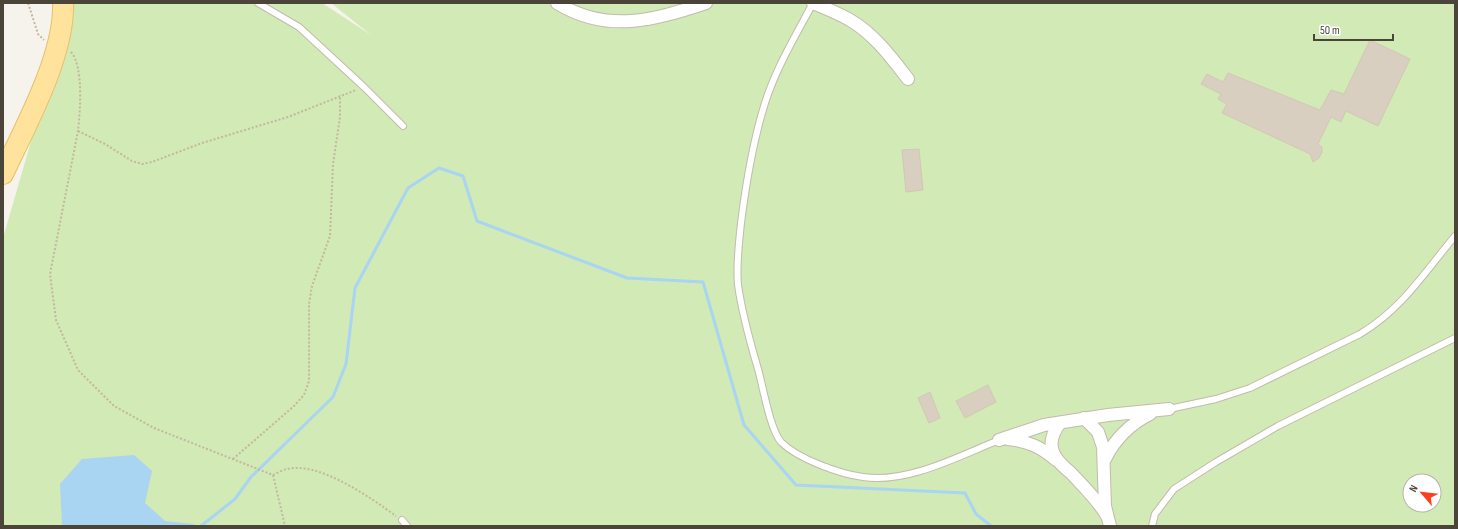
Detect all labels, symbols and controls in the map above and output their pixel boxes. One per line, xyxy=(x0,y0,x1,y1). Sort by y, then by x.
scale bar xyxy=(1314,16,1393,42)
text: 50 m xyxy=(1320,23,1340,38)
north arrow xyxy=(1402,473,1442,513)
text: N xyxy=(1406,483,1421,494)

